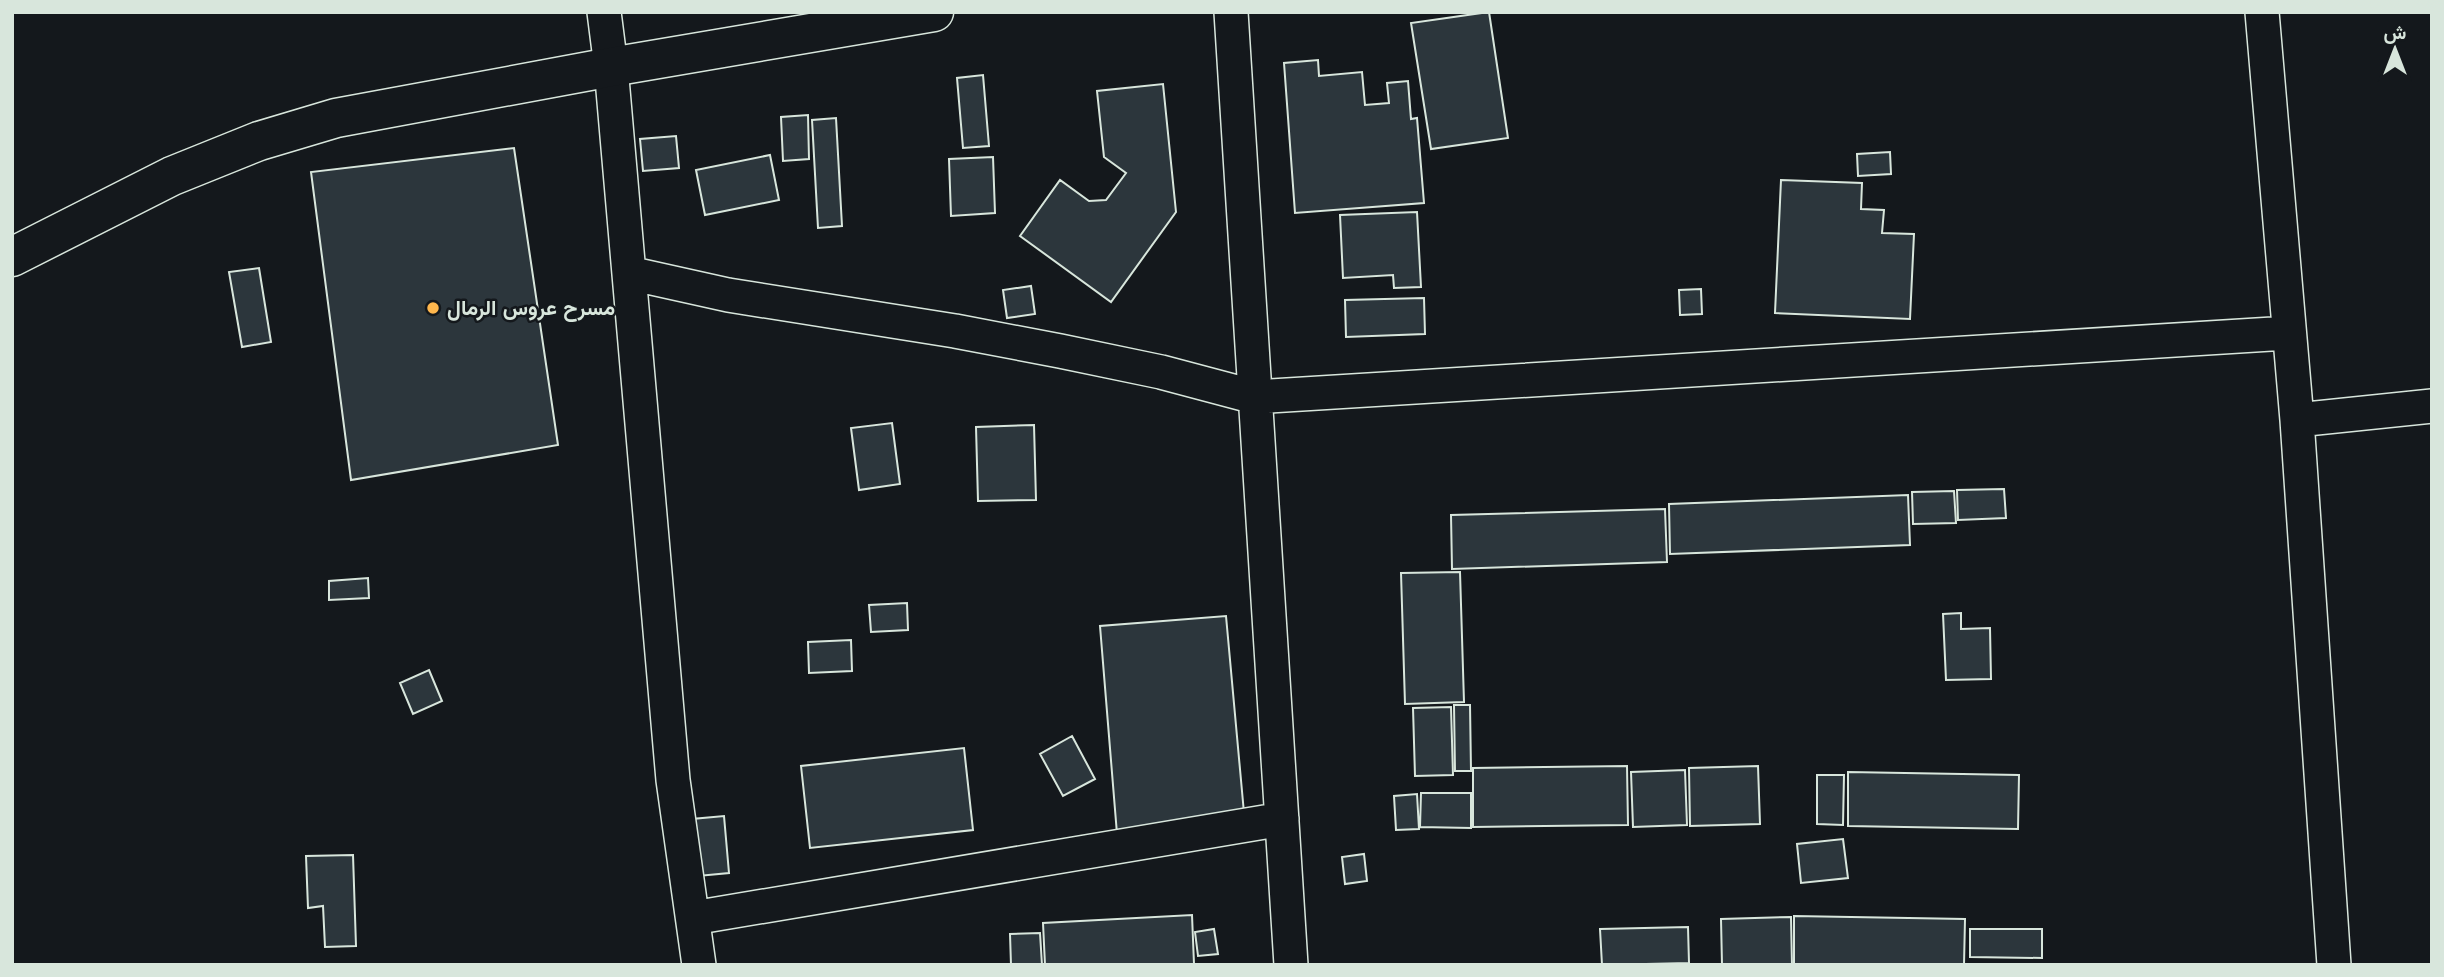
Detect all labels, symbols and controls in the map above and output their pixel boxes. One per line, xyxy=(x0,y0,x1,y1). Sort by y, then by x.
north arrow xyxy=(2360,14,2430,84)
text: ش xyxy=(2384,19,2407,46)
place label: مسرح عروس الرمال xyxy=(447,293,615,323)
marker: مسرح عروس الرمال xyxy=(425,300,441,316)

